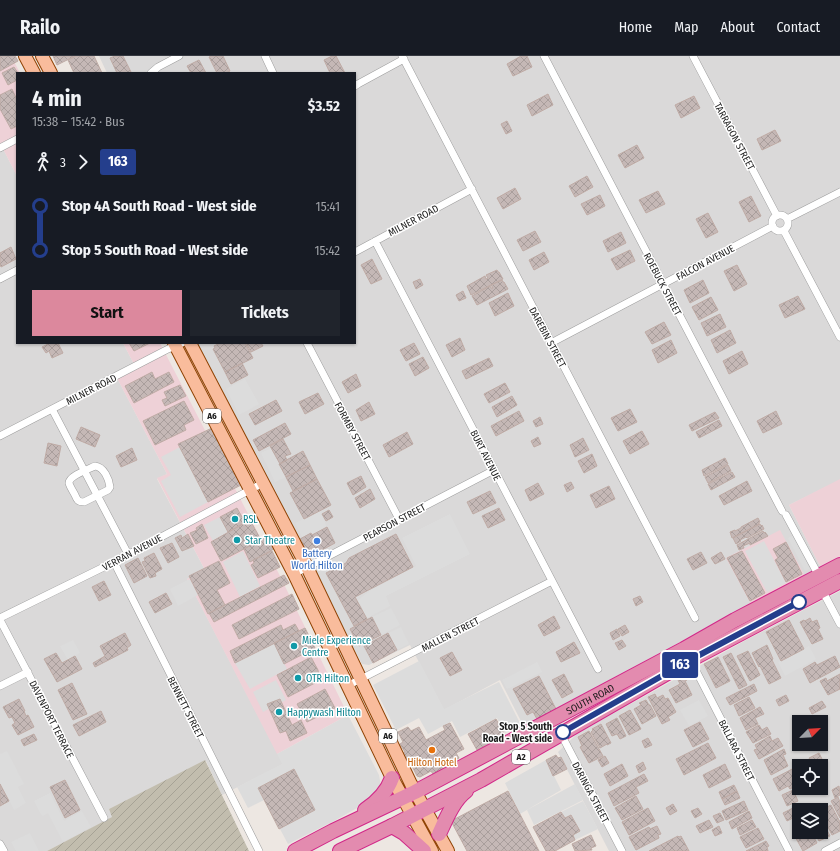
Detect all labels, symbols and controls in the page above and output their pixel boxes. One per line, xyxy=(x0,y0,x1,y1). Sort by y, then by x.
text: Railo xyxy=(20,16,60,39)
text: Home xyxy=(619,19,652,36)
text: Map xyxy=(674,19,698,36)
text: About xyxy=(720,19,755,36)
text: Contact xyxy=(777,19,820,36)
text: 4 min xyxy=(32,85,82,112)
text: $3.52 xyxy=(308,97,340,115)
street label: TARRAGON STREET xyxy=(711,101,757,173)
text: 15:38 – 15:42 · Bus xyxy=(32,114,124,129)
icon: walk xyxy=(32,151,54,173)
icon: forward xyxy=(72,151,94,173)
text: 163 xyxy=(108,153,128,170)
text: 3 xyxy=(60,155,66,170)
text: Stop 4A South Road - West side xyxy=(62,197,257,215)
text: 15:41 xyxy=(316,199,340,214)
street label: MILNER ROAD xyxy=(386,203,441,239)
text: Stop 5 South Road - West side xyxy=(62,241,248,259)
street label: FALCON AVENUE xyxy=(674,242,737,283)
text: 15:42 xyxy=(314,243,340,258)
street label: ROEBUCK STREET xyxy=(641,251,684,318)
button: Start xyxy=(32,290,182,336)
button: Tickets xyxy=(190,290,340,336)
street label: DAREBIN STREET xyxy=(526,305,568,370)
street label: MILNER ROAD xyxy=(64,372,119,408)
street label: FORMBY STREET xyxy=(332,400,373,463)
road number: A6 xyxy=(203,409,221,423)
street label: BURT AVENUE xyxy=(467,428,503,483)
street label: PEARSON STREET xyxy=(361,501,428,544)
marker: RSL xyxy=(230,514,240,524)
place label: RSL xyxy=(243,514,258,526)
street label: VERRAN AVENUE xyxy=(101,532,165,574)
marker: Star Theatre xyxy=(232,535,242,545)
place label: Star Theatre xyxy=(245,535,295,547)
marker: Battery World Hilton xyxy=(312,536,322,546)
place label: Battery World Hilton xyxy=(291,548,343,572)
unlabelled marker xyxy=(791,594,807,610)
street label: MALLEN STREET xyxy=(420,615,482,655)
place label: Miele Experience Centre xyxy=(302,635,371,659)
marker: Miele Experience Centre xyxy=(289,641,299,651)
line badge: 163 xyxy=(657,652,703,678)
text: 163 xyxy=(670,656,690,673)
marker: OTR Hilton xyxy=(293,673,303,683)
place label: OTR Hilton xyxy=(306,673,349,685)
street label: BENNETT STREET xyxy=(164,675,206,741)
street label: DAVENPORT TERRACE xyxy=(26,679,76,761)
street label: SOUTH ROAD xyxy=(564,682,617,718)
marker: Happywash Hilton xyxy=(274,707,284,717)
place label: Happywash Hilton xyxy=(287,707,361,719)
north arrow xyxy=(792,715,828,751)
map controls xyxy=(792,715,828,839)
street label: BALLARA STREET xyxy=(716,718,757,783)
place label: Stop 5 South Road - West side xyxy=(483,721,552,745)
marker: Stop 5 South Road - West side xyxy=(555,724,571,740)
road number: A6 xyxy=(379,729,397,743)
marker: Hilton Hotel xyxy=(427,745,437,755)
road number: A2 xyxy=(512,750,530,764)
place label: Hilton Hotel xyxy=(407,757,457,769)
button: locate xyxy=(792,759,828,795)
street label: DARINGA STREET xyxy=(569,760,611,825)
button: layers xyxy=(792,803,828,839)

